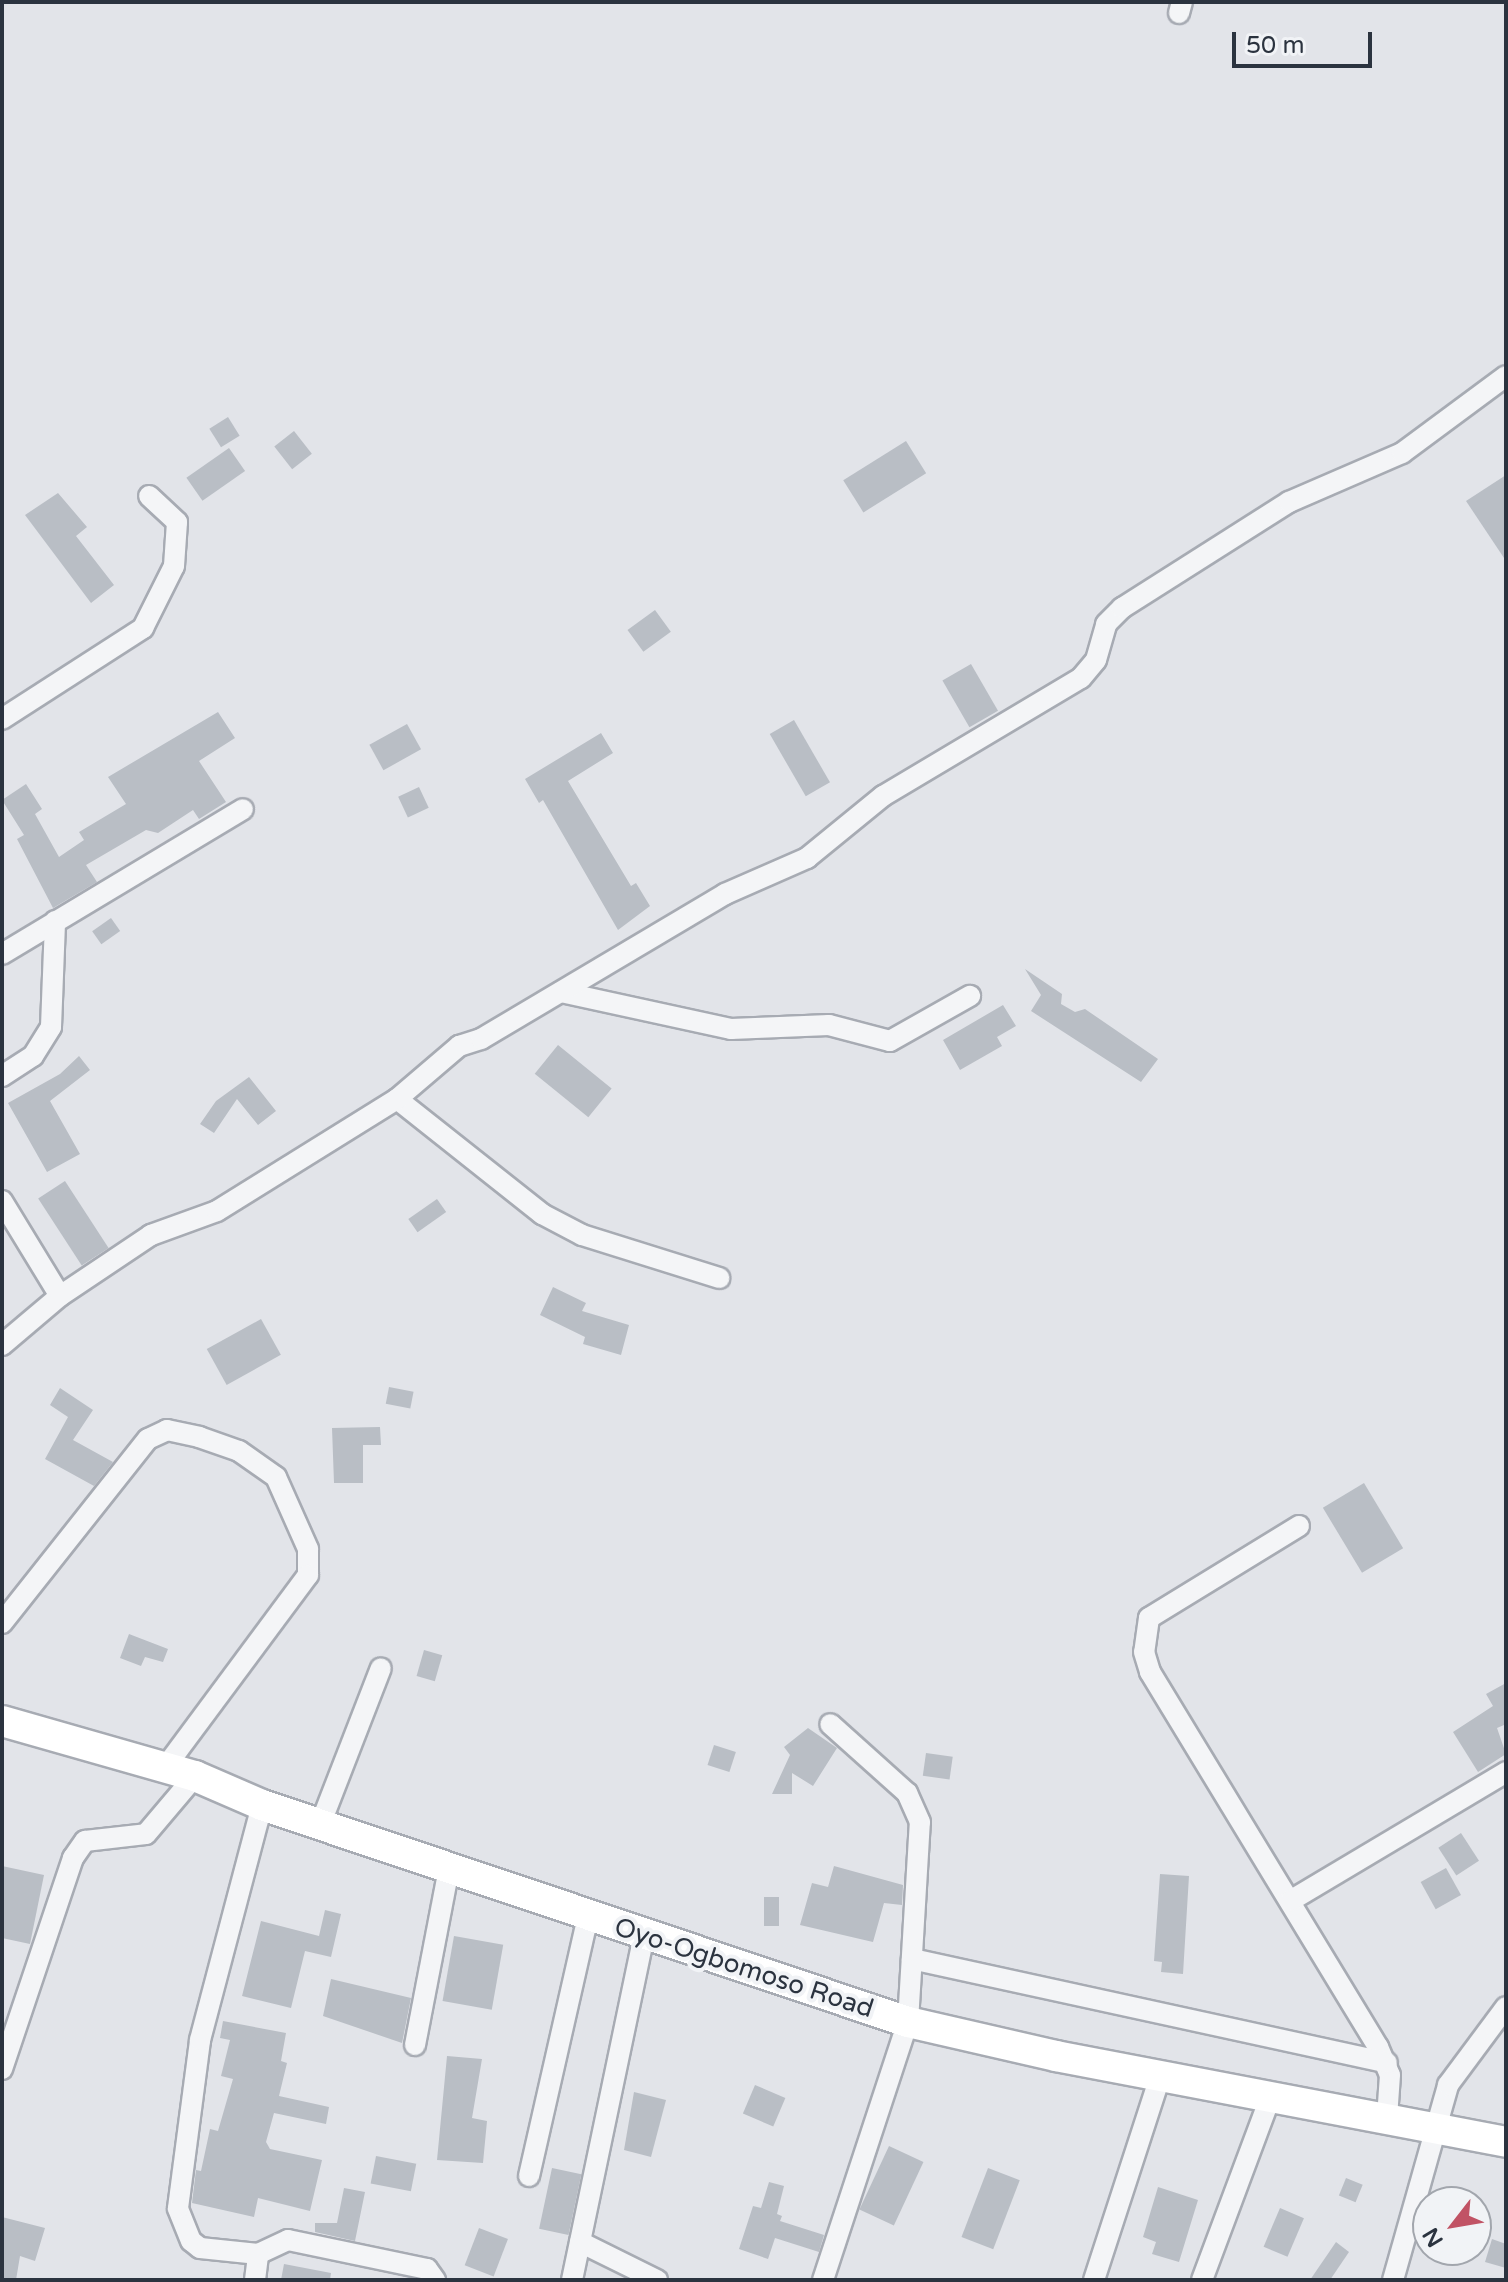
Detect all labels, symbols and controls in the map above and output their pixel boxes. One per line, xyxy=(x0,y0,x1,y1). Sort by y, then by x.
scale bar xyxy=(1236,16,1376,66)
text: 50 m xyxy=(1246,31,1304,60)
street label: Oyo-Ogbomoso Road xyxy=(610,1911,878,2025)
north arrow xyxy=(1412,2186,1492,2266)
text: N xyxy=(1417,2223,1449,2252)

